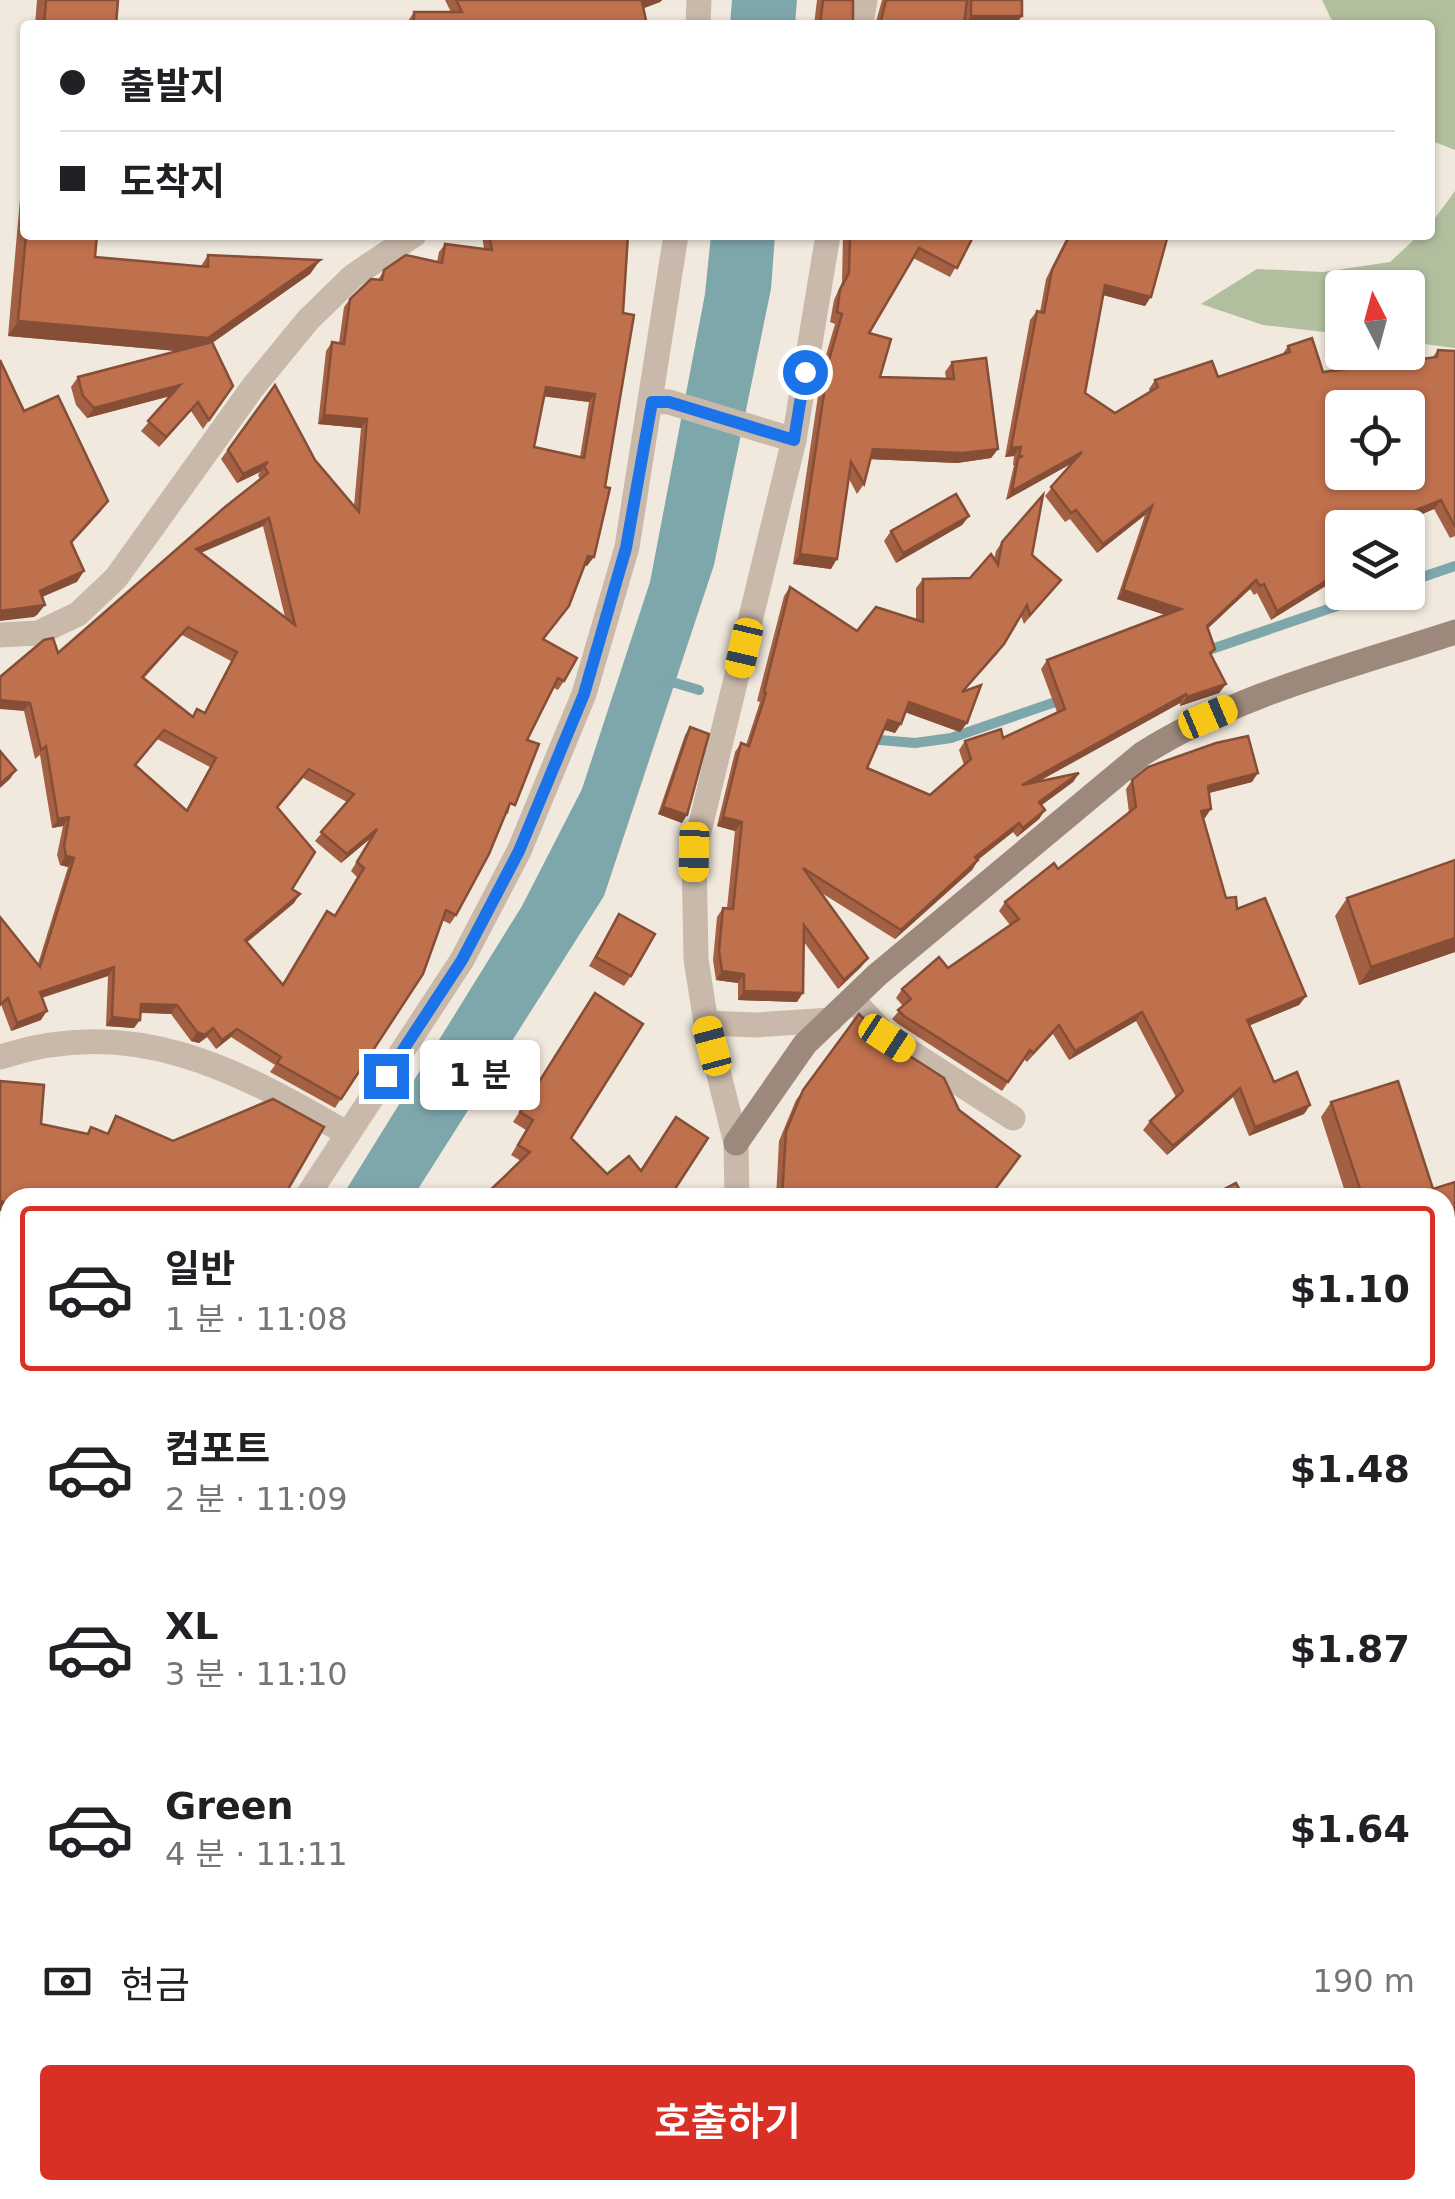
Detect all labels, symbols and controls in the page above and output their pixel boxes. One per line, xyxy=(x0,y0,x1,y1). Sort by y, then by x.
text: 출발지 xyxy=(120,64,225,108)
text: 도착지 xyxy=(120,160,225,204)
north arrow xyxy=(1325,270,1425,370)
map controls xyxy=(1325,270,1425,610)
route start xyxy=(783,350,828,395)
button: locate xyxy=(1325,390,1425,490)
button: layers xyxy=(1325,510,1425,610)
car xyxy=(723,615,765,681)
car xyxy=(1175,691,1241,743)
car xyxy=(678,822,710,882)
car xyxy=(854,1009,920,1067)
car xyxy=(690,1013,734,1079)
callout: 1 분 xyxy=(421,1041,541,1111)
route end xyxy=(364,1054,409,1099)
text: 1 분 xyxy=(449,1056,511,1094)
icon: car xyxy=(45,1244,135,1334)
text: 일반 xyxy=(165,1247,235,1291)
text: $1.10 xyxy=(1290,1267,1410,1311)
text: 1 분 · 11:08 xyxy=(165,1300,348,1338)
icon: car xyxy=(45,1424,135,1514)
text: 컴포트 xyxy=(165,1427,270,1471)
text: $1.48 xyxy=(1290,1447,1410,1491)
text: 2 분 · 11:09 xyxy=(165,1480,348,1518)
icon: car xyxy=(45,1604,135,1694)
text: XL xyxy=(165,1604,219,1648)
text: $1.87 xyxy=(1290,1627,1410,1671)
text: 3 분 · 11:10 xyxy=(165,1655,348,1693)
icon: car xyxy=(45,1784,135,1874)
text: Green xyxy=(165,1784,294,1828)
text: $1.64 xyxy=(1290,1807,1410,1851)
text: 4 분 · 11:11 xyxy=(165,1835,348,1873)
icon: cash xyxy=(40,1954,95,2009)
text: 190 m xyxy=(1313,1962,1415,2000)
text: 현금 xyxy=(120,1963,190,2007)
button: 호출하기 xyxy=(40,2065,1415,2180)

